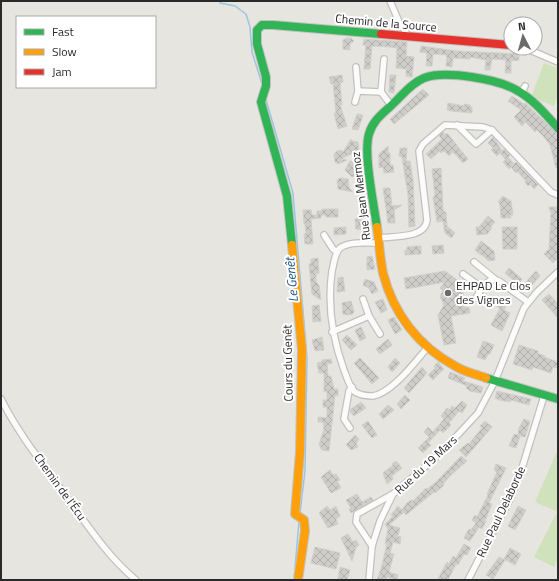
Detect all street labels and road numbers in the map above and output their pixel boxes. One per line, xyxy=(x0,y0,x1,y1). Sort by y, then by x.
street label: Chemin de la Source xyxy=(335,9,438,36)
street label: Rue Jean Mermoz xyxy=(346,151,375,241)
street label: Cours du Genêt xyxy=(277,324,298,402)
street label: Rue du 19 Mars xyxy=(390,430,462,499)
street label: Chemin de l'Écu xyxy=(29,449,91,524)
street label: Rue Paul Delaborde xyxy=(471,463,530,561)

